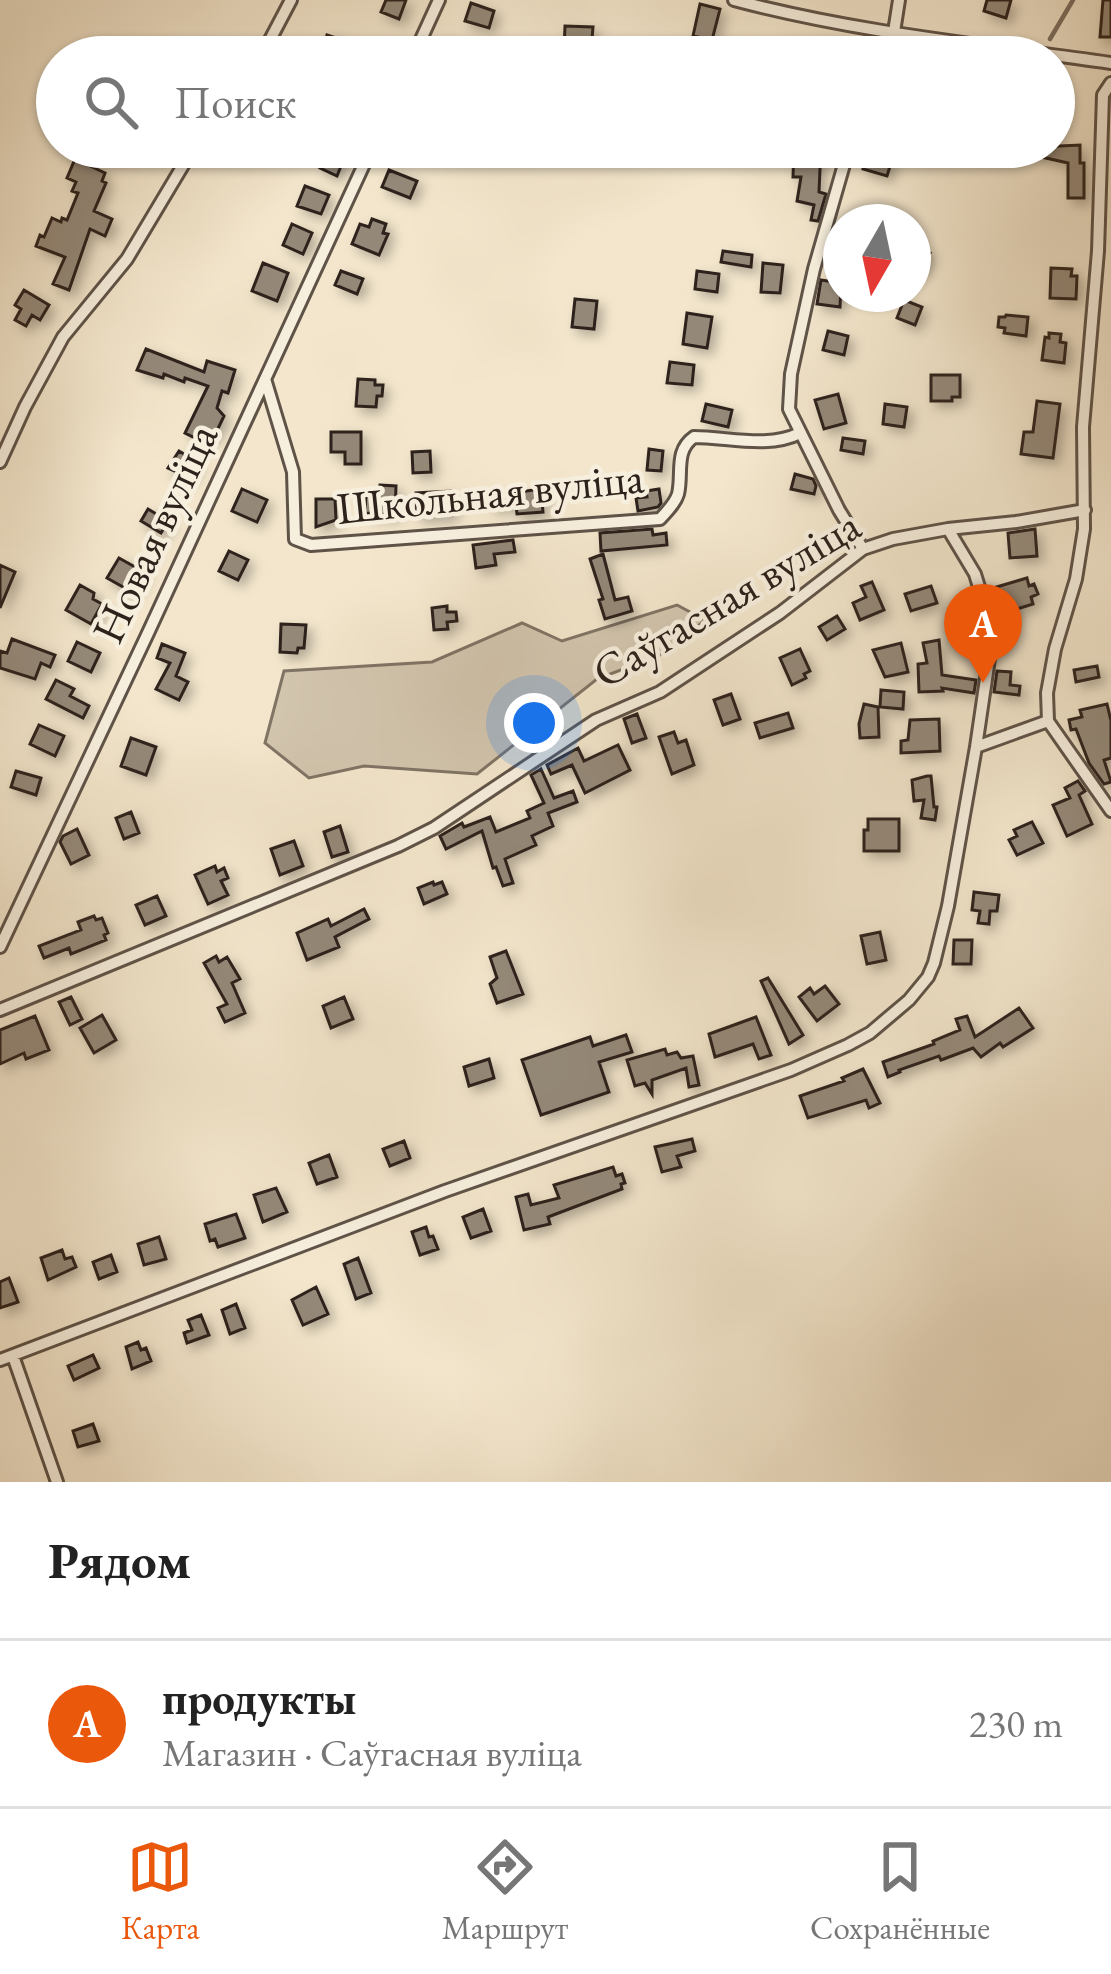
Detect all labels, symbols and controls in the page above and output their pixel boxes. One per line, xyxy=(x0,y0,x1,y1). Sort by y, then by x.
search box xyxy=(36,36,1075,168)
icon: search xyxy=(78,69,144,135)
text: Поиск xyxy=(174,73,296,131)
north arrow xyxy=(823,204,931,312)
street label: Новая вуліца xyxy=(78,414,230,652)
street label: Школьная вуліца xyxy=(333,447,647,537)
street label: Саўгасная вуліца xyxy=(582,495,870,701)
pin: A xyxy=(944,584,1022,683)
your location xyxy=(504,693,564,753)
text: Рядом xyxy=(48,1527,191,1593)
text: продукты xyxy=(162,1669,356,1727)
text: A xyxy=(73,1698,101,1749)
text: 230 m xyxy=(969,1698,1063,1749)
text: Магазин · Саўгасная вуліца xyxy=(162,1727,582,1778)
tab: Карта xyxy=(121,1834,200,1949)
tab: Маршрут xyxy=(442,1834,568,1949)
tab: Сохранённые xyxy=(810,1834,990,1949)

